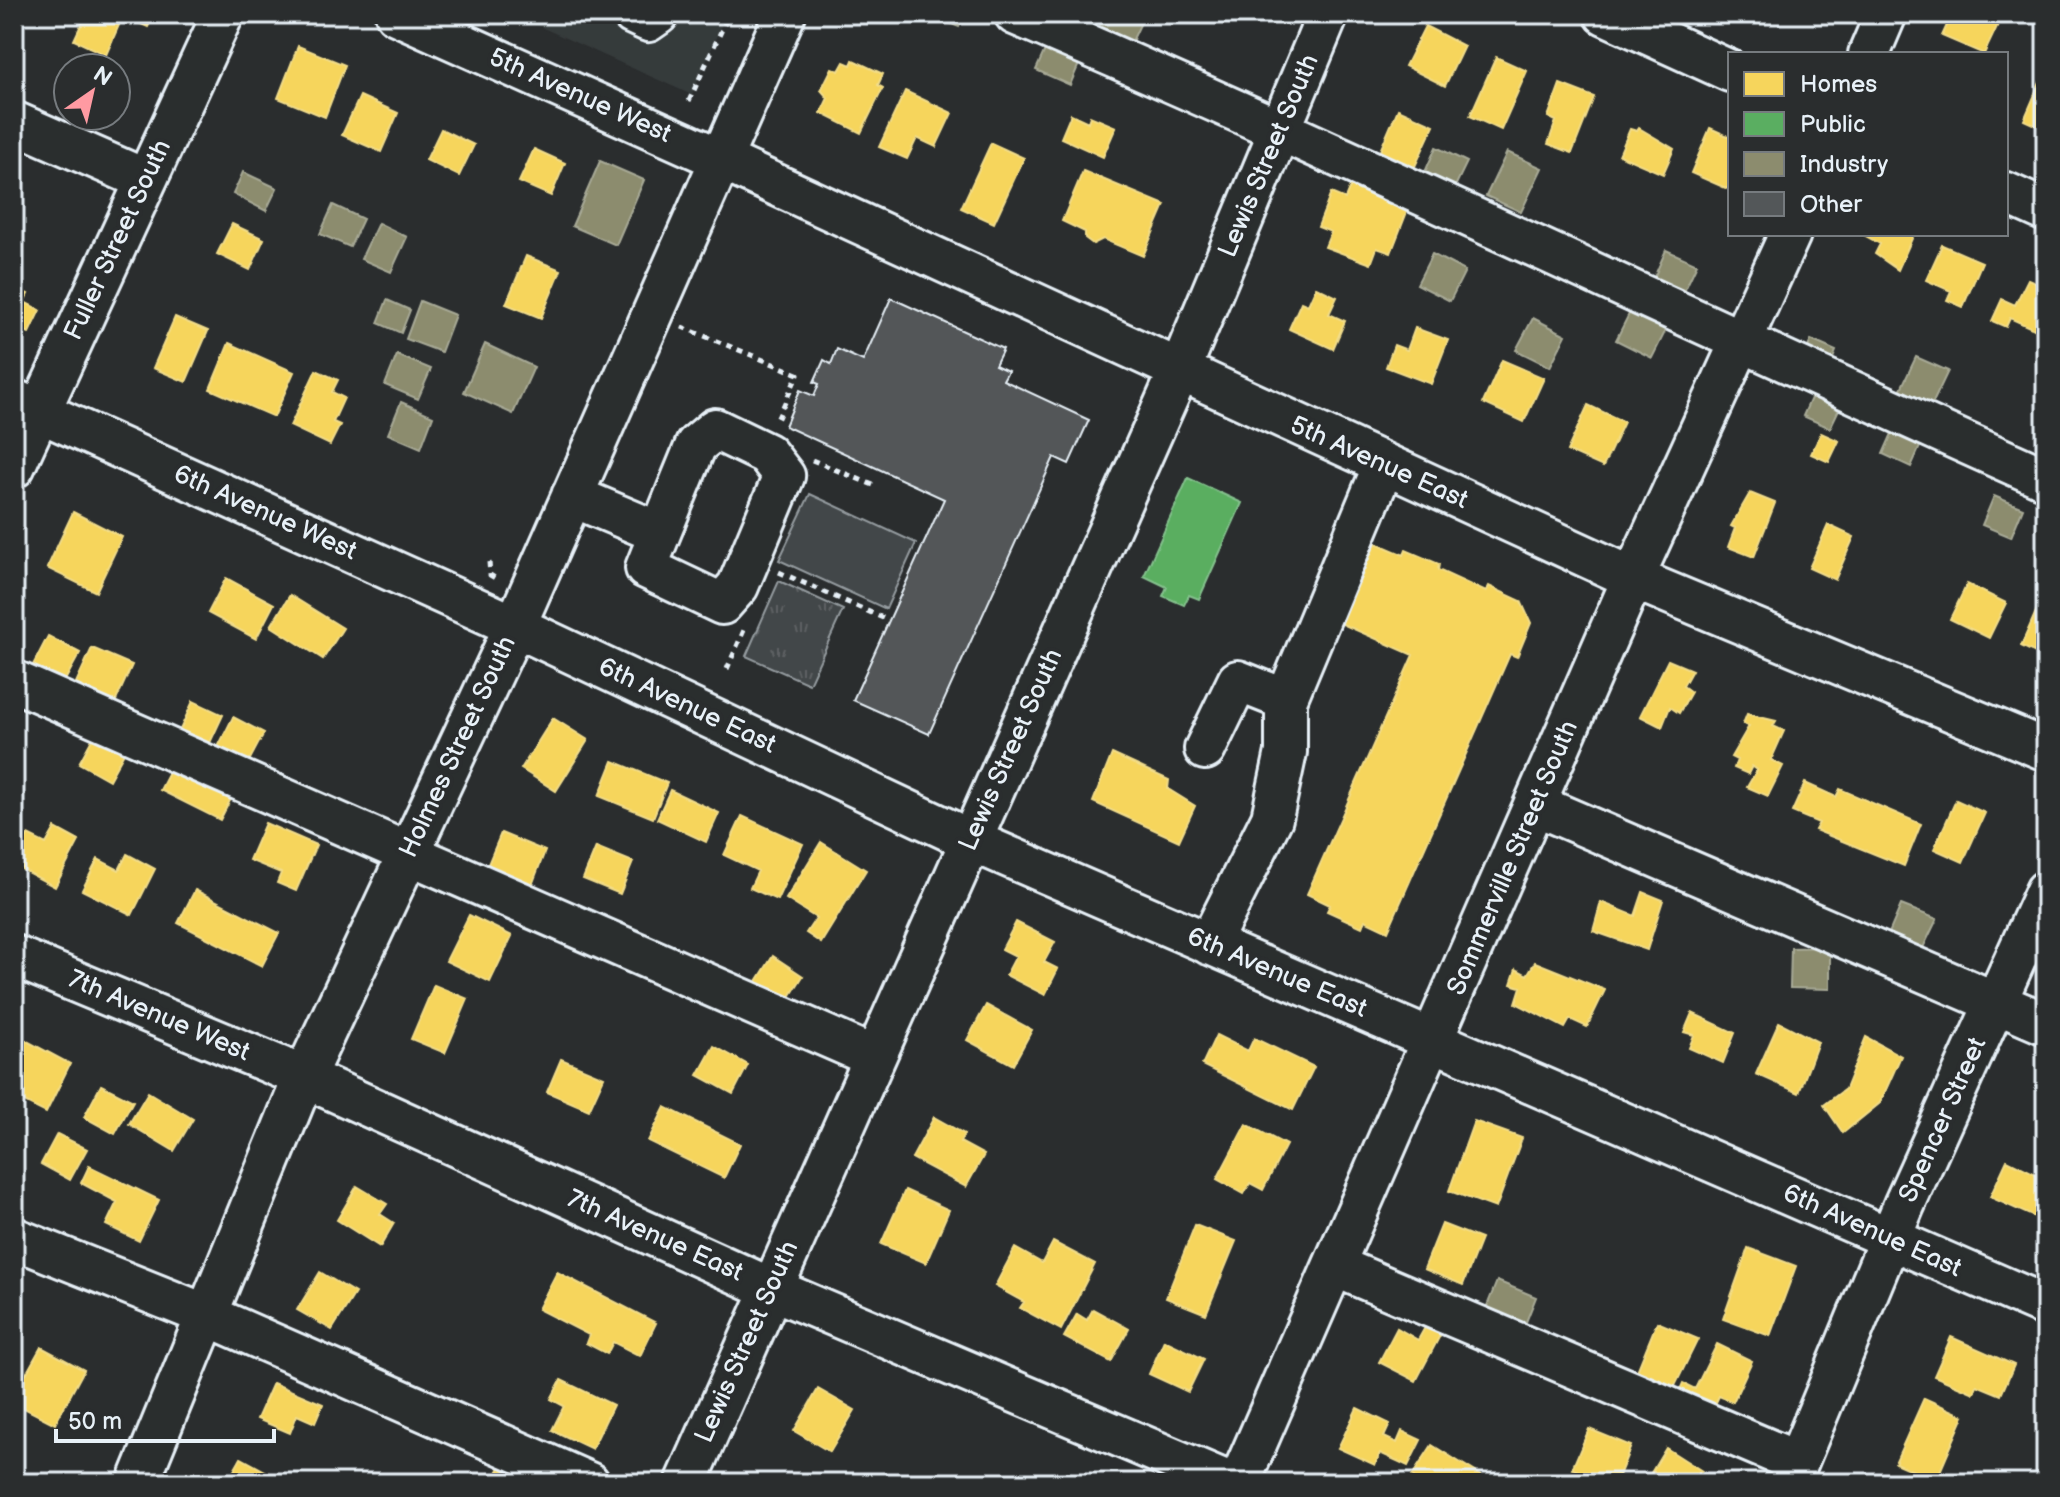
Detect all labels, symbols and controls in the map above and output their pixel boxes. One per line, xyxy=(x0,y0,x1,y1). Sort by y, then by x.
street label: 5th Avenue West xyxy=(484,42,676,150)
street label: Lewis Street South xyxy=(1212,50,1326,262)
north arrow xyxy=(52,52,132,132)
legend xyxy=(1728,52,2008,236)
text: N xyxy=(88,61,117,92)
text: Homes xyxy=(1800,70,1877,99)
text: Public xyxy=(1800,110,1866,139)
street label: Fuller Street South xyxy=(58,135,178,345)
text: Industry xyxy=(1800,150,1888,179)
text: Other xyxy=(1800,190,1862,219)
street label: 5th Avenue East xyxy=(1285,410,1473,516)
street label: 6th Avenue West xyxy=(169,459,361,567)
street label: Holmes Street South xyxy=(393,631,523,863)
street label: Lewis Street South xyxy=(953,644,1069,856)
street label: 6th Avenue East xyxy=(593,651,781,761)
street label: Sommerville Street South xyxy=(1441,716,1585,1000)
street label: 6th Avenue East xyxy=(1182,921,1372,1025)
street label: 7th Avenue West xyxy=(64,964,254,1068)
street label: Spencer Street xyxy=(1893,1033,1993,1207)
street label: 6th Avenue East xyxy=(1778,1178,1966,1284)
street label: 7th Avenue East xyxy=(562,1183,748,1289)
street label: Lewis Street South xyxy=(689,1236,805,1448)
scale bar xyxy=(56,1393,274,1443)
text: 50 m xyxy=(68,1407,122,1436)

